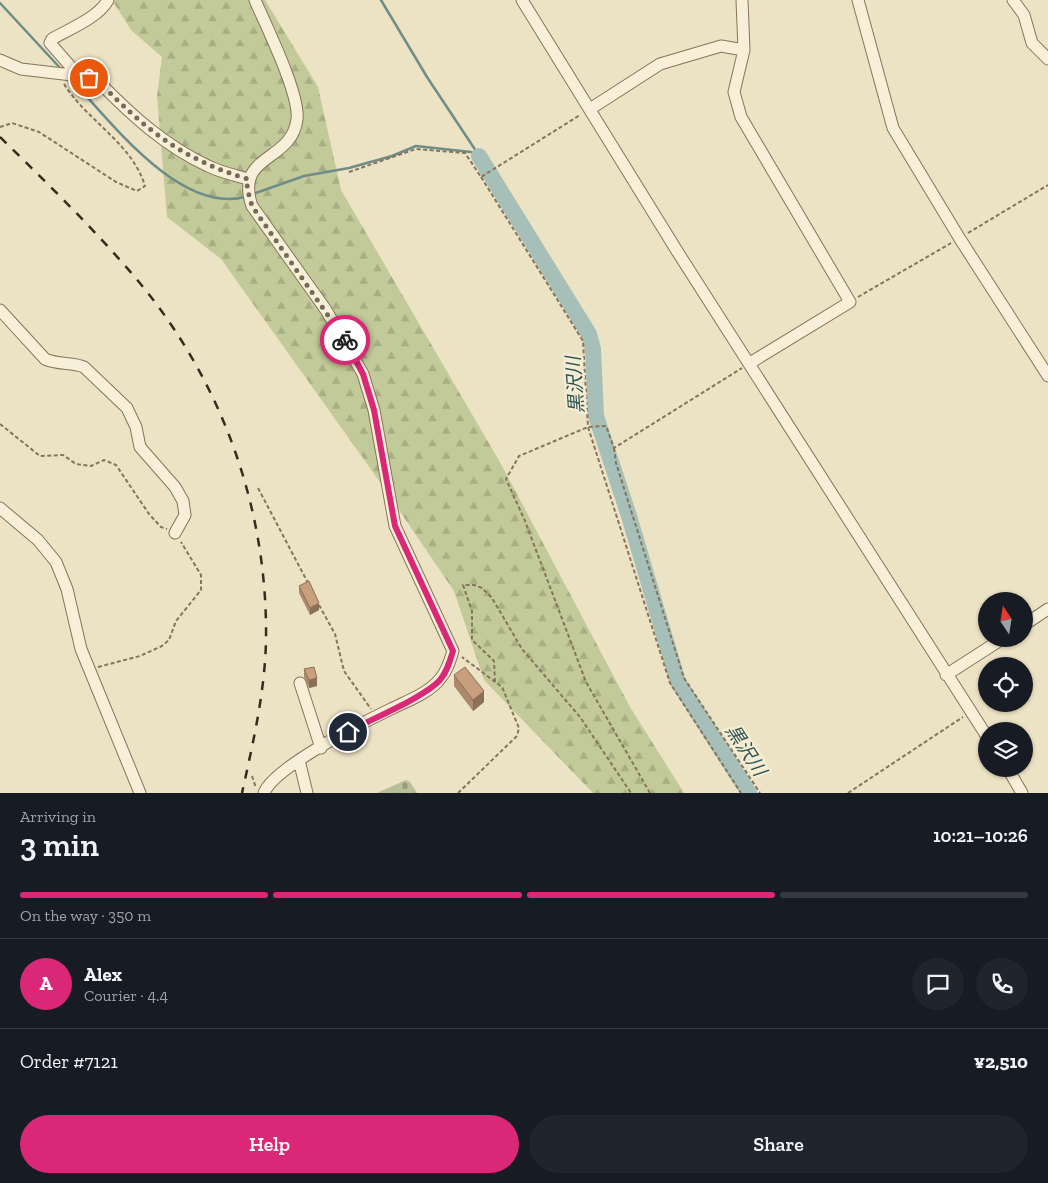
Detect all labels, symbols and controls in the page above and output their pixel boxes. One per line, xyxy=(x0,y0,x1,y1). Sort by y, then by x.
pin xyxy=(68,57,110,99)
icon: bag xyxy=(75,64,103,92)
courier xyxy=(320,315,370,365)
icon: bike xyxy=(331,326,359,354)
water label: 黒沢川 xyxy=(561,354,588,414)
north arrow xyxy=(978,592,1032,648)
map controls xyxy=(978,592,1033,777)
button: locate xyxy=(978,657,1033,712)
pin xyxy=(327,711,369,753)
icon: home xyxy=(334,718,362,746)
water label: 黒沢川 xyxy=(721,720,772,782)
button: layers xyxy=(978,722,1033,777)
text: Arriving in xyxy=(20,807,96,826)
text: 10:21–10:26 xyxy=(933,824,1028,847)
text: 3 min xyxy=(20,826,99,864)
text: On the way · 350 m xyxy=(20,906,151,925)
button: chat xyxy=(912,958,964,1010)
button: phone xyxy=(976,958,1028,1010)
text: Alex xyxy=(84,963,122,986)
text: A xyxy=(39,972,53,995)
text: Courier · 4.4 xyxy=(84,986,168,1005)
text: Order #7121 xyxy=(20,1050,118,1073)
text: ¥2,510 xyxy=(974,1050,1028,1073)
button: Help xyxy=(20,1115,519,1173)
button: Share xyxy=(529,1115,1028,1173)

